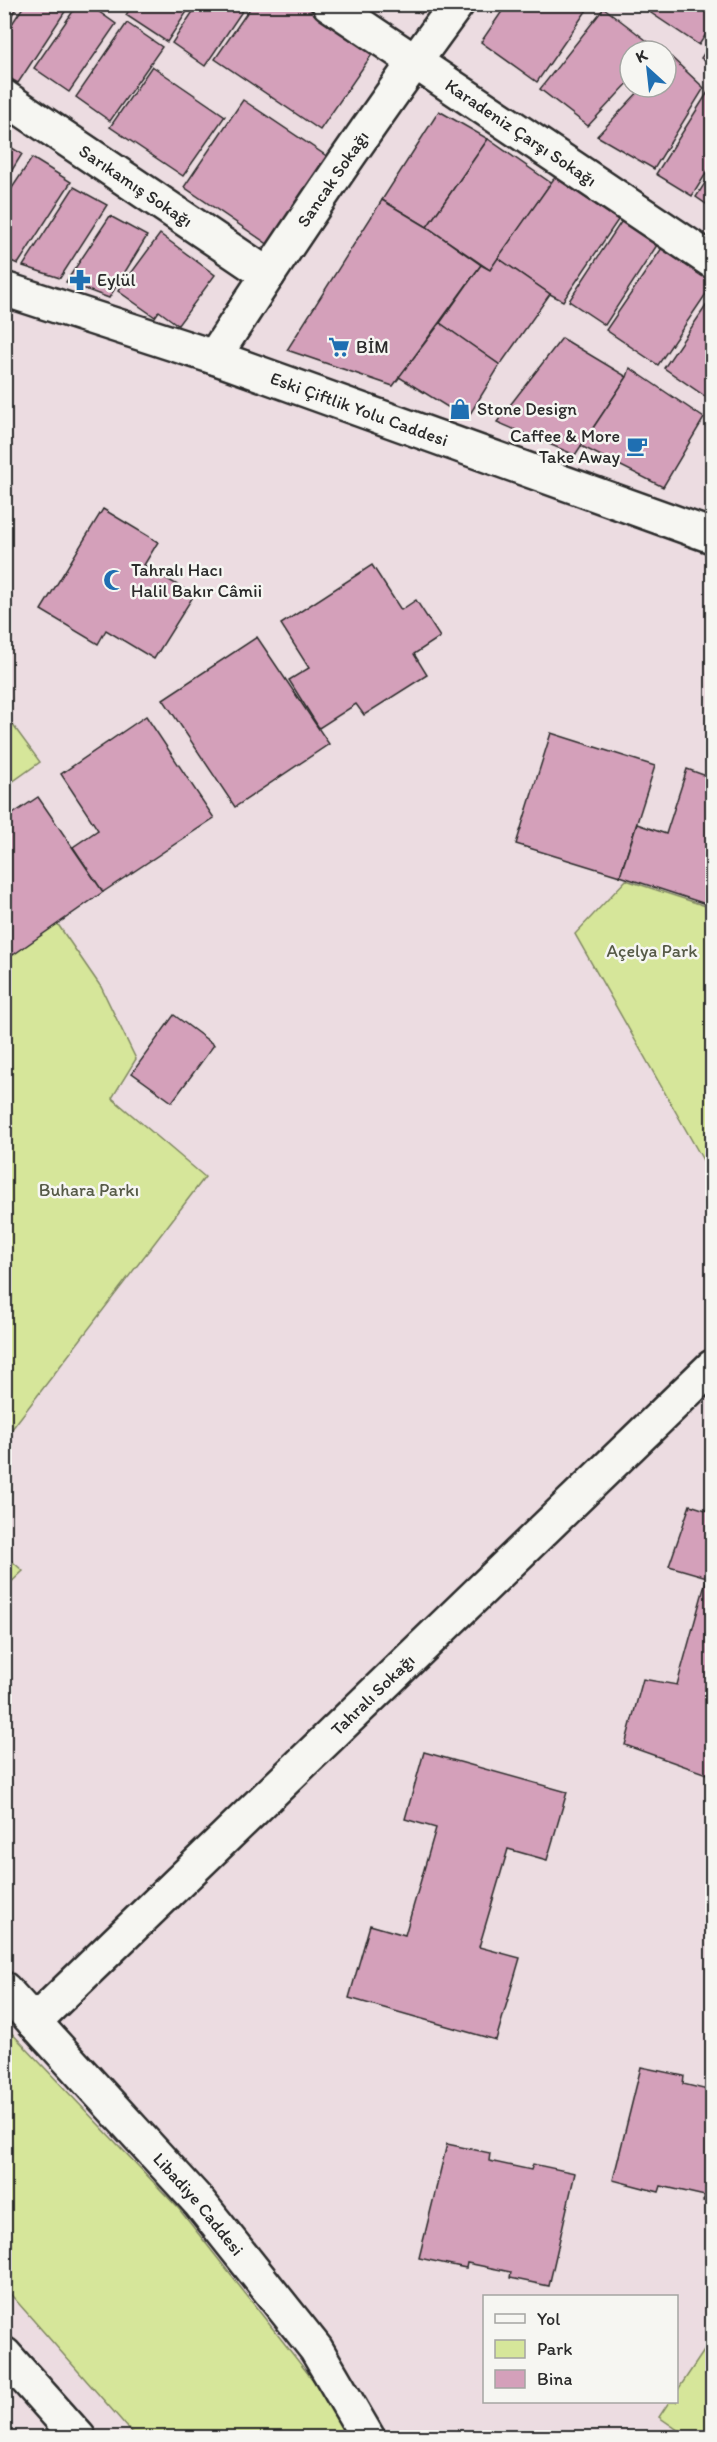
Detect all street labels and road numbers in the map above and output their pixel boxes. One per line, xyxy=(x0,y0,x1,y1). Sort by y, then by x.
street label: Karadeniz Çarşı Sokağı xyxy=(441,74,601,191)
street label: Sancak Sokağı xyxy=(292,127,374,231)
street label: Sarıkamış Sokağı xyxy=(75,140,197,232)
street label: Eski Çiftlik Yolu Caddesi xyxy=(267,367,451,451)
street label: Tahralı Sokağı xyxy=(326,1649,419,1740)
street label: Libadiye Caddesi xyxy=(148,2148,248,2260)

